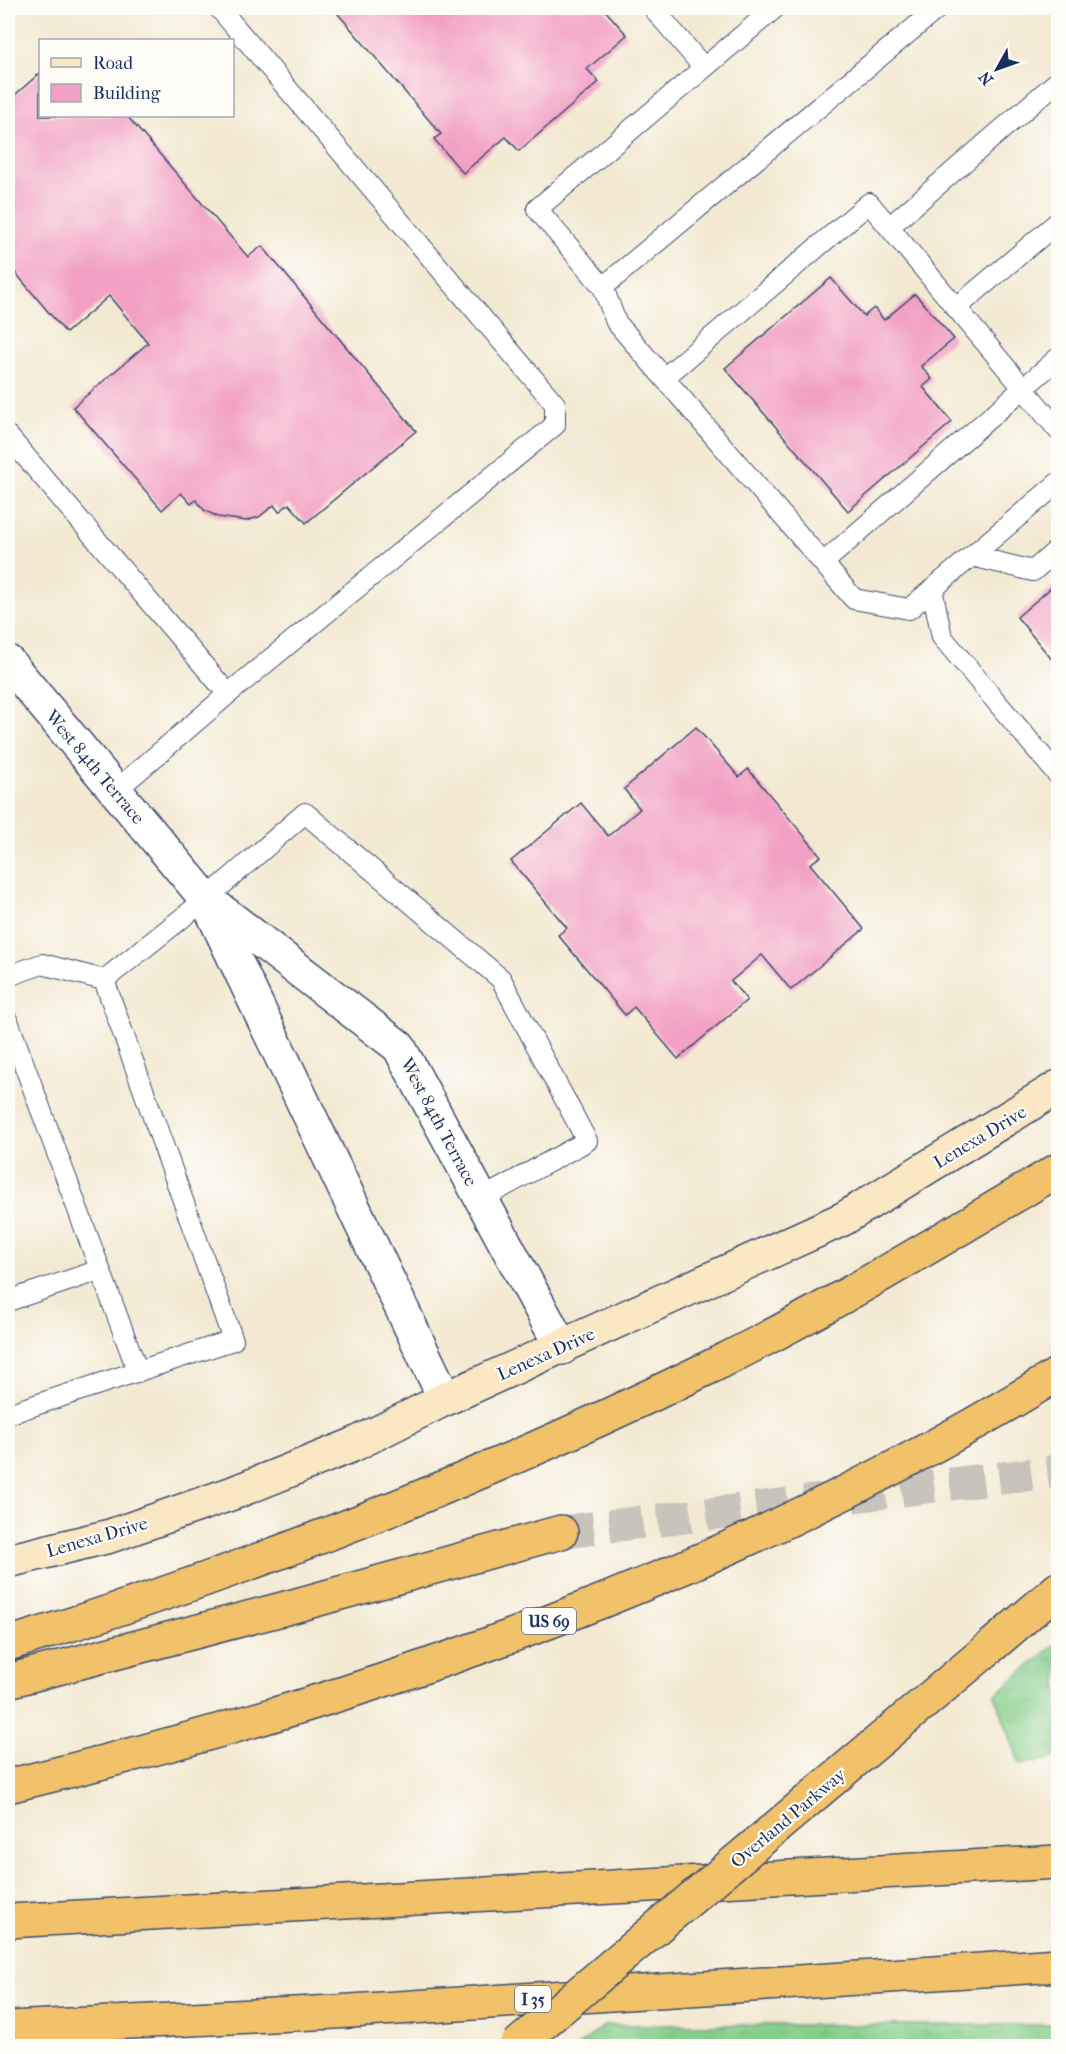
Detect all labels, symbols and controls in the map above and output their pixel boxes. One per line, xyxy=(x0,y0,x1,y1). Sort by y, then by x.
legend xyxy=(39,39,234,117)
north arrow xyxy=(967,39,1027,99)
text: Road xyxy=(93,53,133,74)
text: N xyxy=(974,67,997,89)
text: Building xyxy=(93,83,161,104)
street label: West 84th Terrace xyxy=(40,705,148,829)
street label: West 84th Terrace xyxy=(395,1054,481,1190)
street label: Lenexa Drive xyxy=(930,1101,1031,1173)
street label: Lenexa Drive xyxy=(494,1324,598,1385)
street label: Lenexa Drive xyxy=(44,1513,150,1562)
road number: US 69 xyxy=(522,1608,576,1634)
street label: Overland Parkway xyxy=(727,1763,851,1872)
road number: I 35 xyxy=(515,1986,551,2012)

